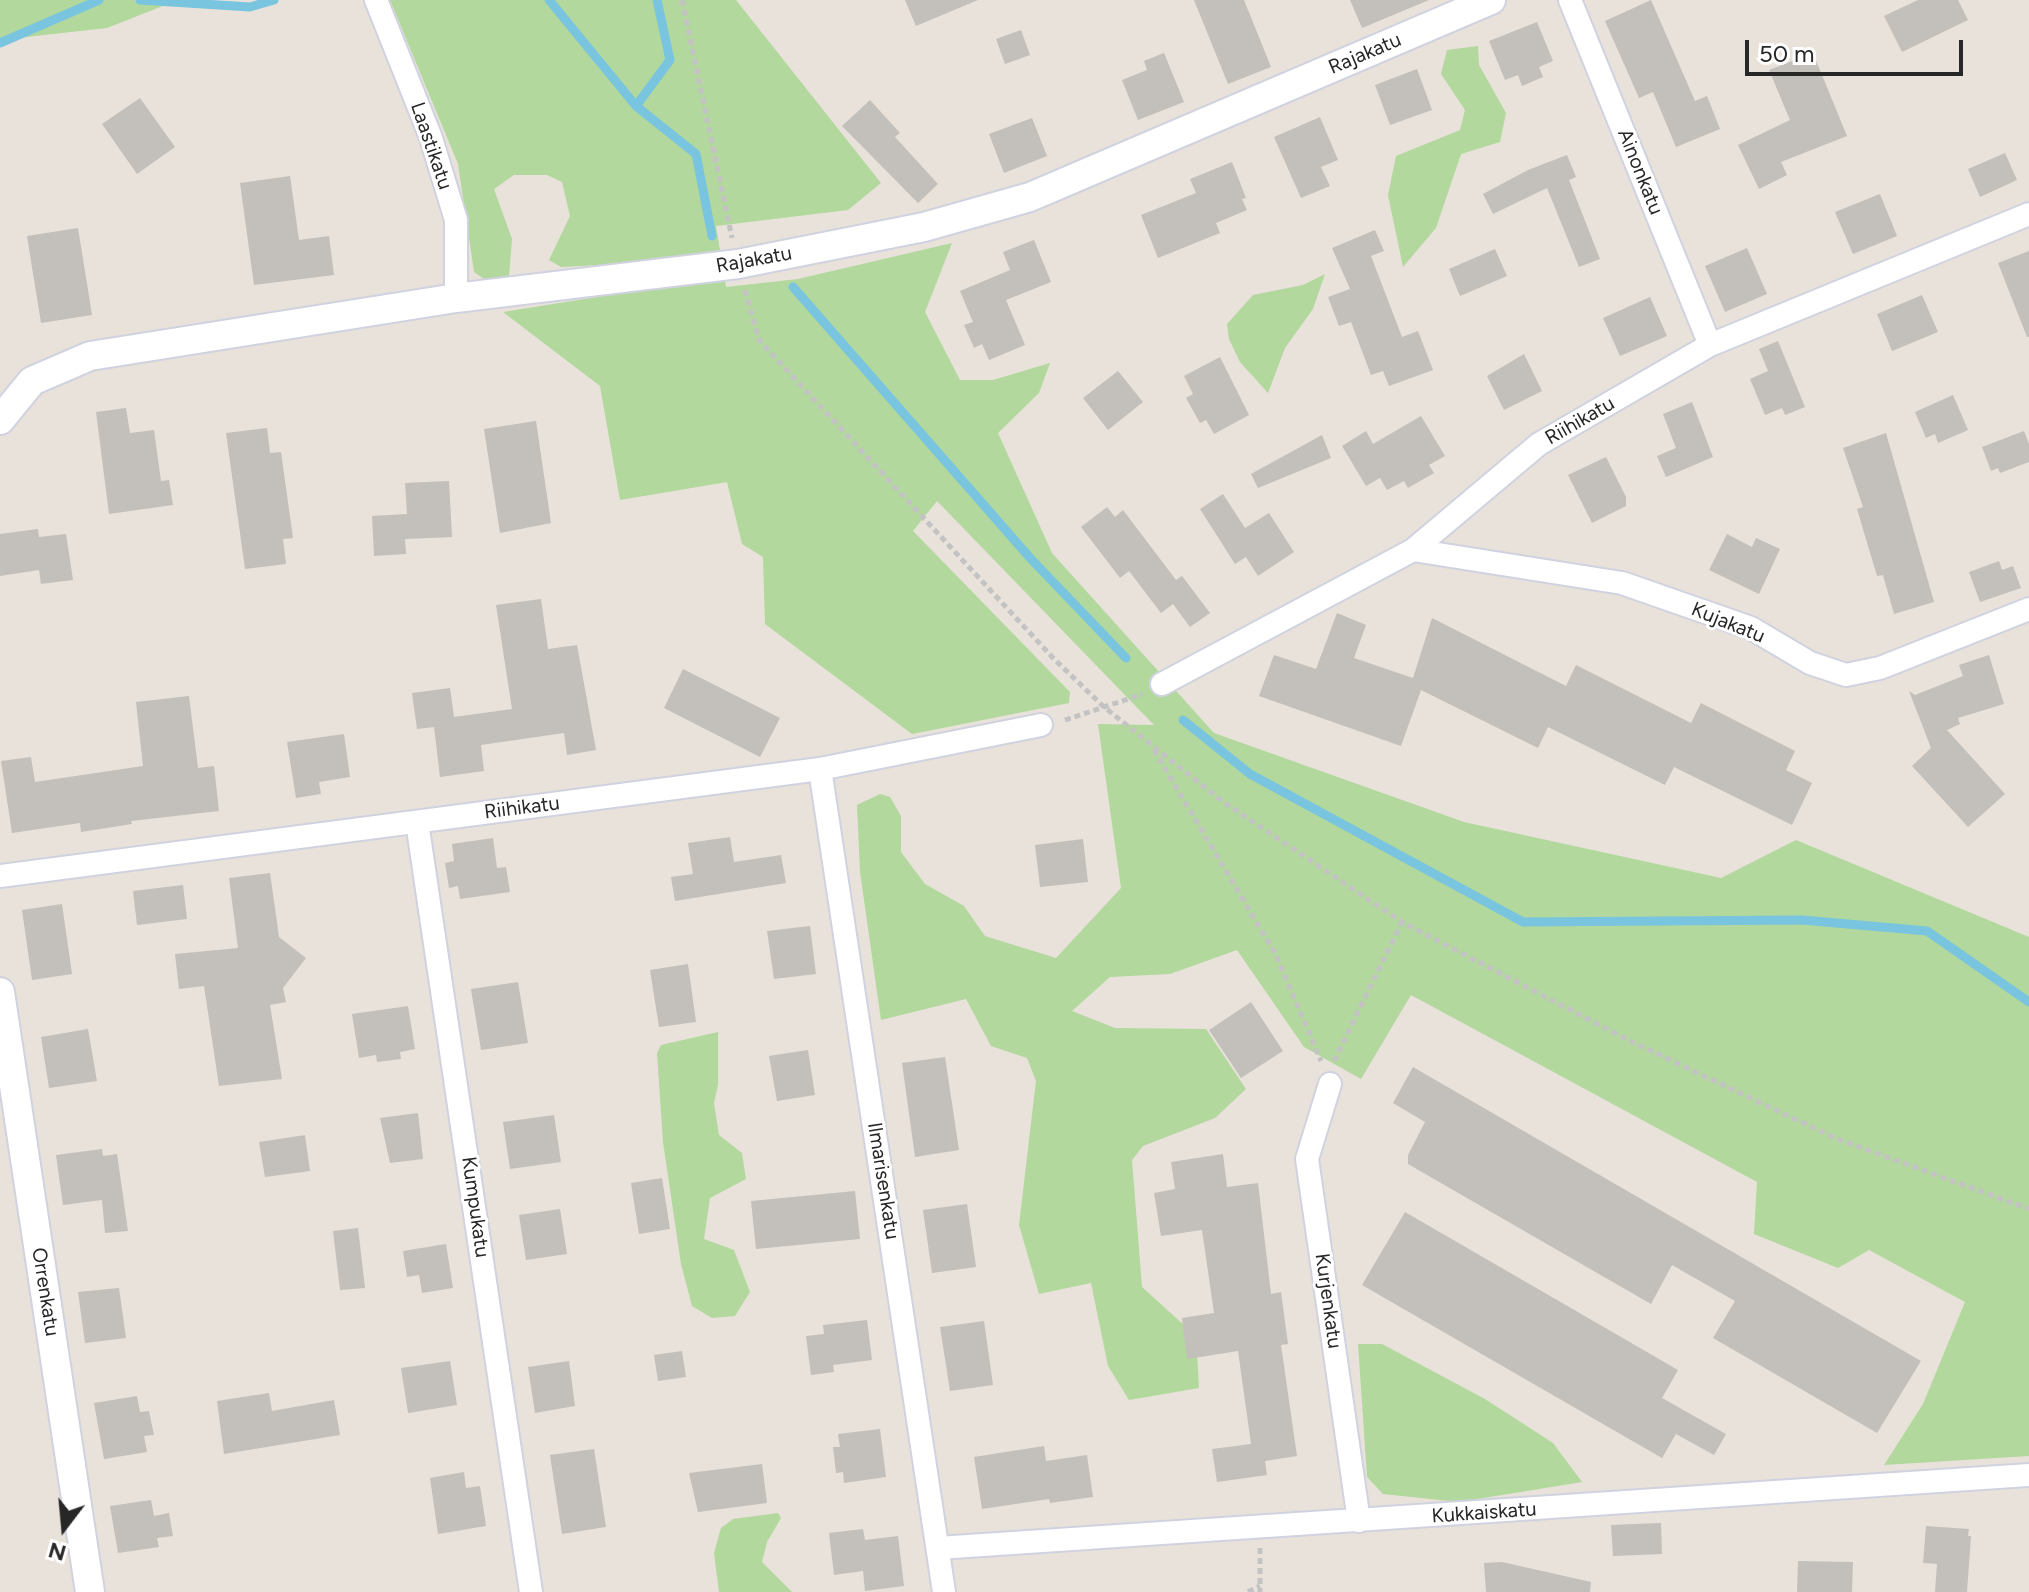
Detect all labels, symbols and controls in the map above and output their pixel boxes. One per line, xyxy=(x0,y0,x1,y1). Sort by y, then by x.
scale bar xyxy=(1749,24,1967,74)
street label: Rajakatu xyxy=(1325,28,1405,80)
text: 50 m xyxy=(1759,39,1815,68)
street label: Laastikatu xyxy=(405,99,457,193)
street label: Ainonkatu xyxy=(1612,126,1668,218)
street label: Rajakatu xyxy=(714,242,794,278)
street label: Riihikatu xyxy=(1541,392,1619,450)
street label: Kujakatu xyxy=(1688,597,1768,649)
street label: Riihikatu xyxy=(483,791,561,825)
street label: Ilmarisenkatu xyxy=(862,1121,904,1241)
street label: Kumpukatu xyxy=(456,1155,494,1259)
street label: Orrenkatu xyxy=(26,1246,64,1338)
street label: Kurjenkatu xyxy=(1309,1252,1347,1350)
north arrow xyxy=(24,1488,104,1568)
street label: Kukkaiskatu xyxy=(1431,1497,1537,1529)
text: N xyxy=(45,1536,69,1567)

